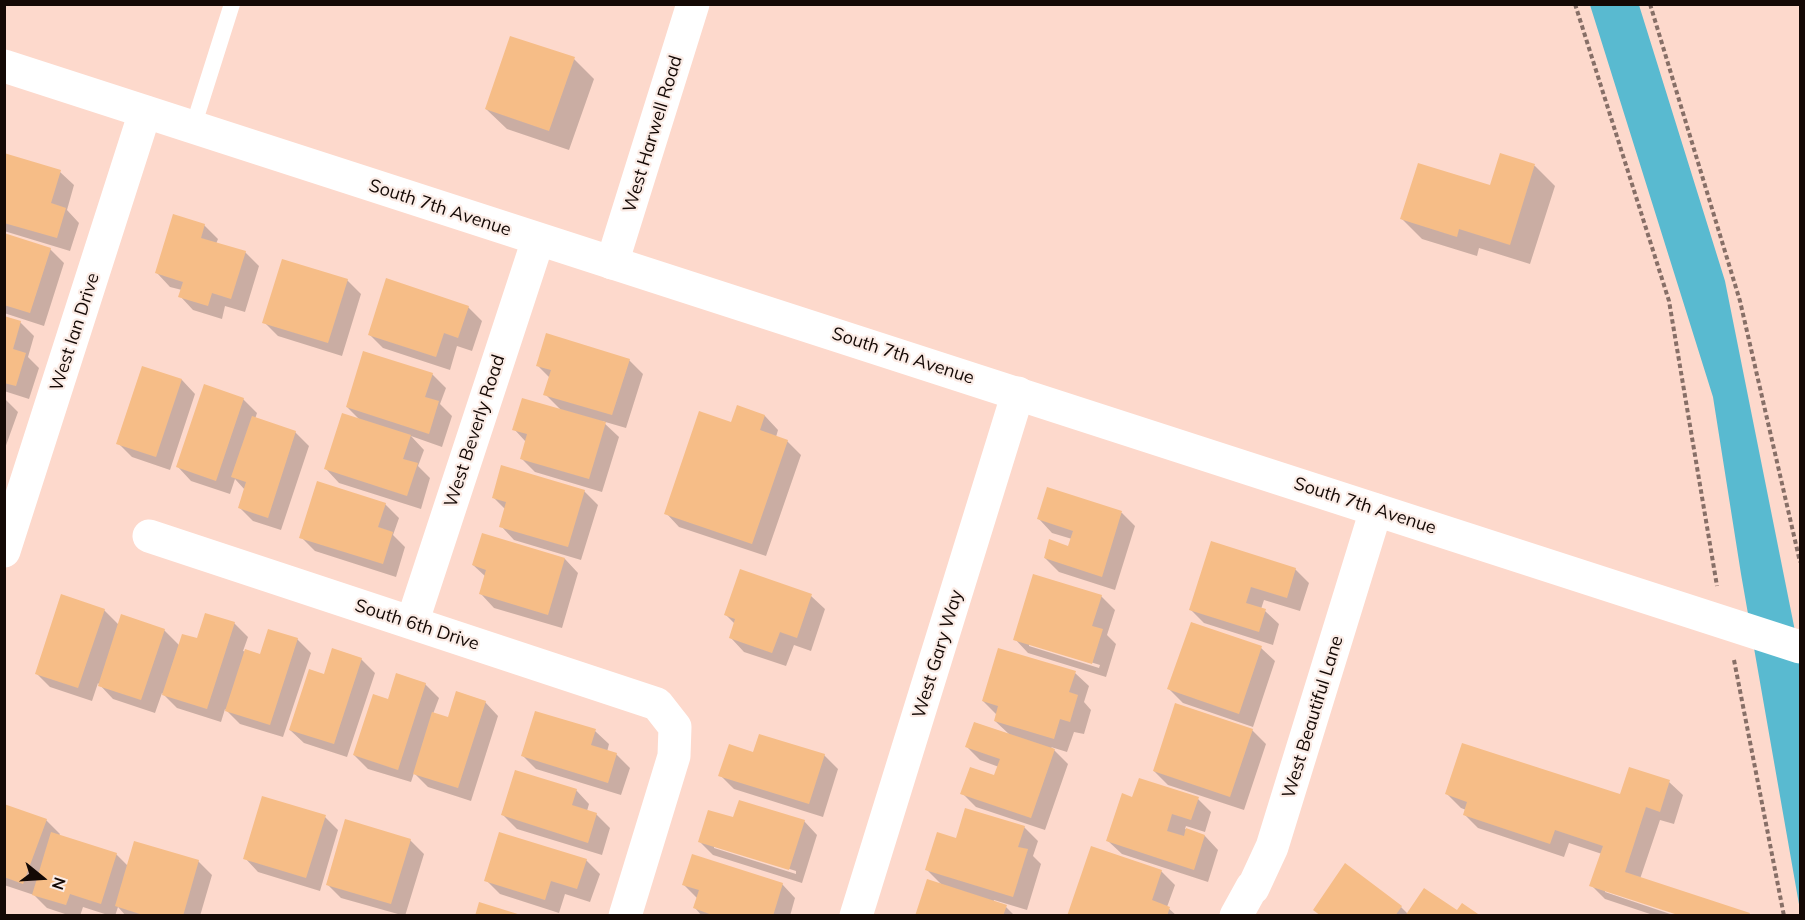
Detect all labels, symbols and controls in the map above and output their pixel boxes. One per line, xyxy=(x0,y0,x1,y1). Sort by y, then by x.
street label: West Harwell Road xyxy=(619,53,687,215)
street label: South 7th Avenue xyxy=(366,175,514,241)
street label: West Ian Drive xyxy=(46,270,104,394)
street label: South 7th Avenue xyxy=(829,323,977,389)
street label: West Beverly Road xyxy=(440,352,510,510)
street label: South 7th Avenue xyxy=(1291,473,1439,539)
street label: West Gary Way xyxy=(908,587,968,721)
street label: South 6th Drive xyxy=(352,595,482,655)
street label: West Beautiful Lane xyxy=(1278,633,1348,801)
north arrow xyxy=(12,848,72,908)
text: N xyxy=(48,875,70,892)

